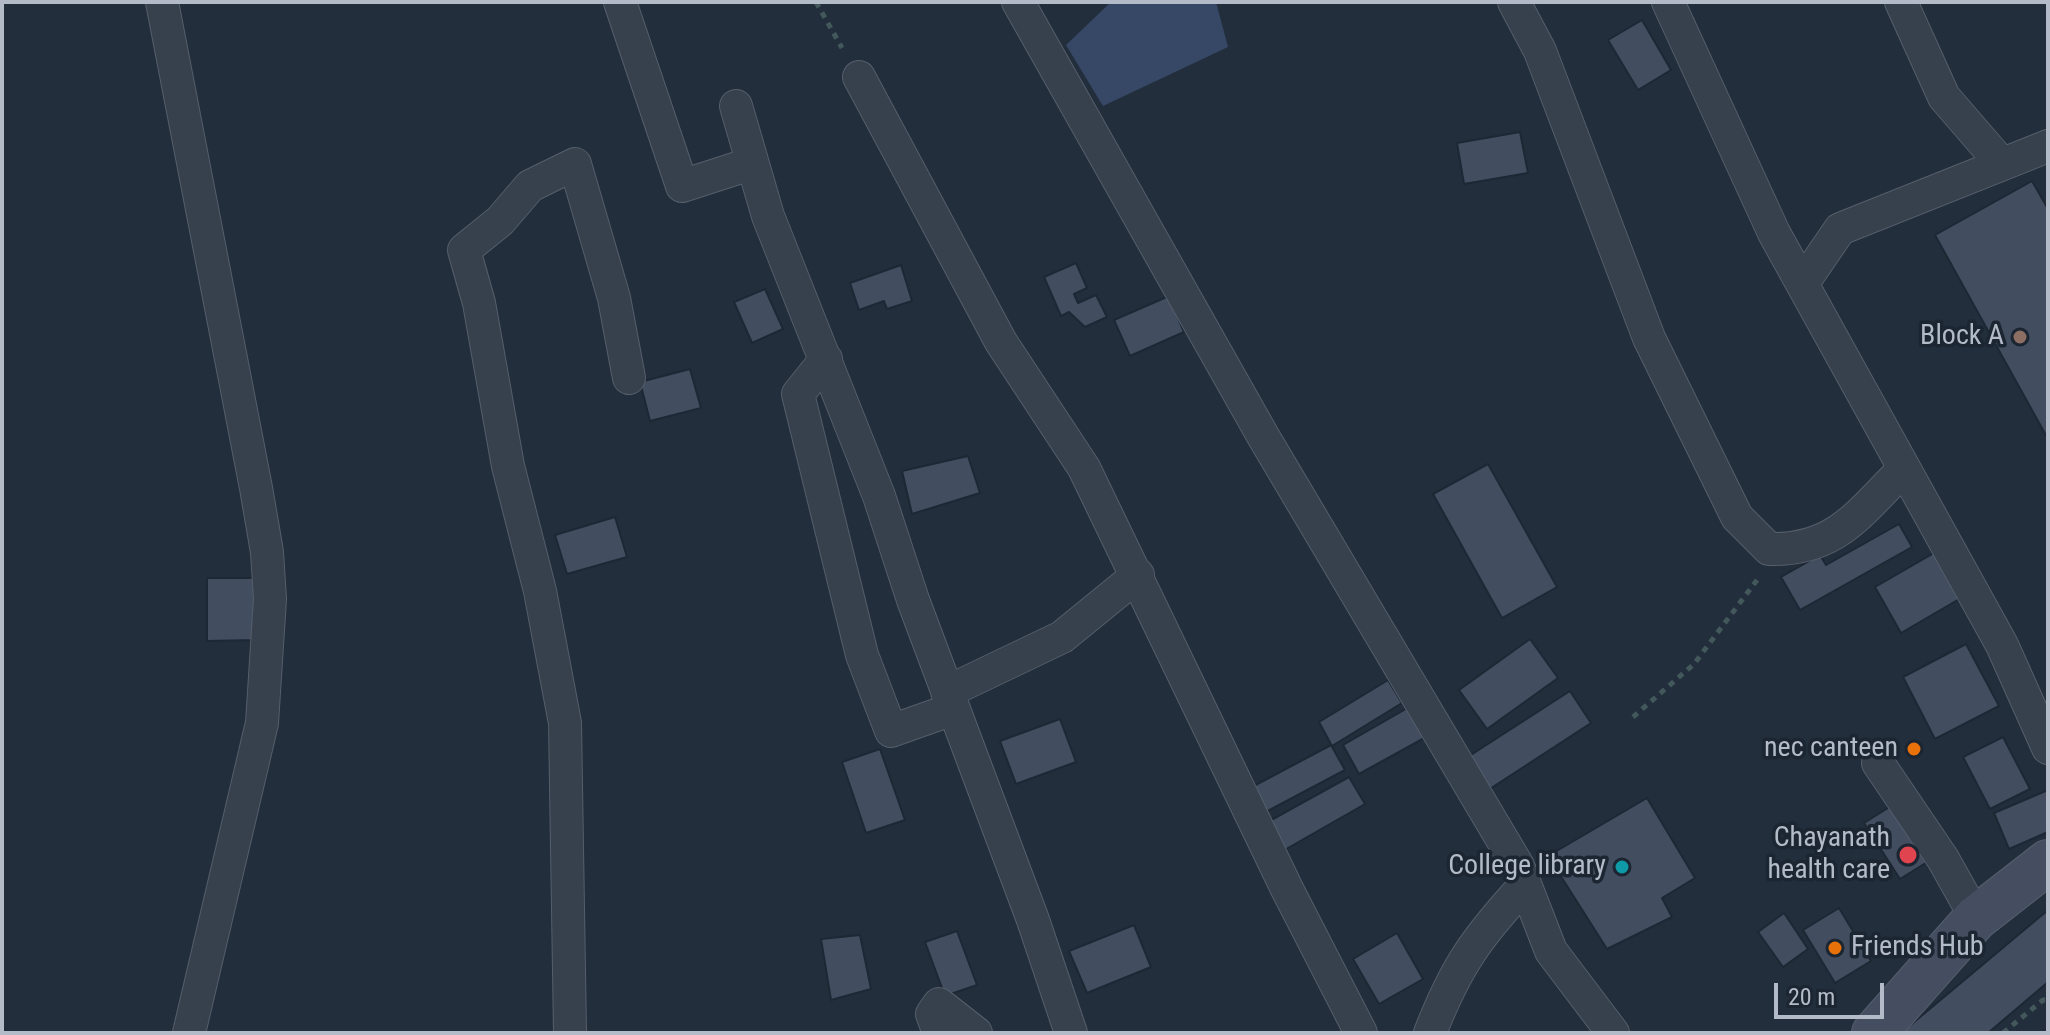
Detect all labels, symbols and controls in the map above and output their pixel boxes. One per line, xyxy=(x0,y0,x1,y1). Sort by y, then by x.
place label: Block A xyxy=(1920,320,2004,354)
marker: Block A xyxy=(2011,328,2029,346)
place label: nec canteen xyxy=(1764,732,1898,766)
marker: nec canteen xyxy=(1905,740,1923,758)
place label: Chayanath health care xyxy=(1768,822,1890,888)
marker: Chayanath health care xyxy=(1897,844,1919,866)
place label: College library xyxy=(1448,850,1606,884)
marker: College library xyxy=(1613,858,1631,876)
place label: Friends Hub xyxy=(1851,931,1984,965)
marker: Friends Hub xyxy=(1826,939,1844,957)
scale bar xyxy=(1778,967,1888,1017)
text: 20 m xyxy=(1788,983,1835,1011)

